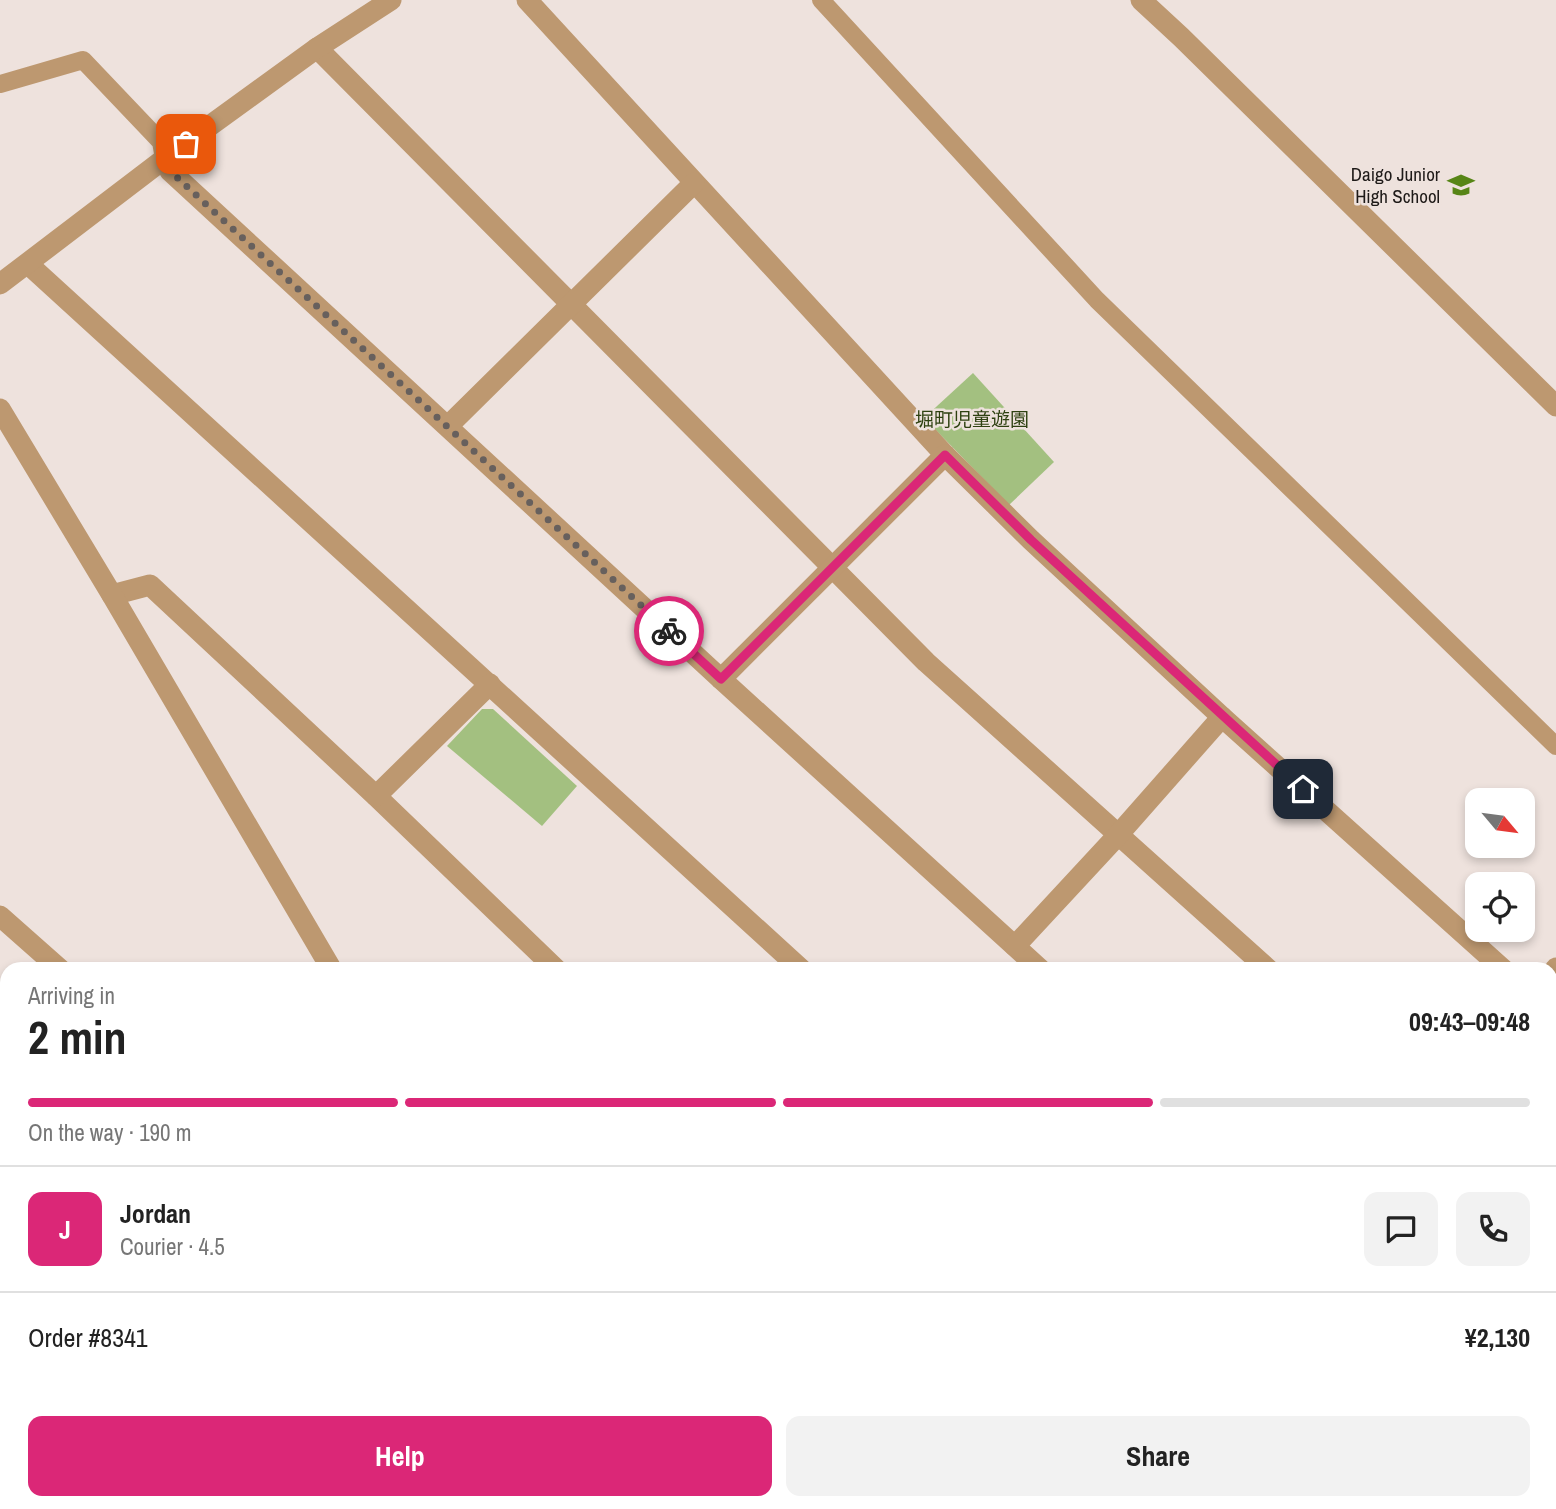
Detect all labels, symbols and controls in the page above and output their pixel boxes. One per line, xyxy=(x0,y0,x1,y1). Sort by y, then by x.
pin xyxy=(156,114,216,174)
icon: bag xyxy=(167,125,205,163)
place label: Daigo Junior High School xyxy=(1351,161,1441,209)
school or university icon: Daigo Junior High School xyxy=(1446,170,1476,200)
park label: 堀町児童遊園 xyxy=(915,406,1029,432)
courier xyxy=(634,596,704,666)
icon: bike xyxy=(650,612,688,650)
pin xyxy=(1273,759,1333,819)
icon: home xyxy=(1284,770,1322,808)
north arrow xyxy=(1465,788,1535,858)
map controls xyxy=(1465,788,1535,942)
button: locate xyxy=(1465,872,1535,942)
text: Arriving in xyxy=(28,980,115,1011)
text: 09:43–09:48 xyxy=(1409,1004,1530,1039)
text: 2 min xyxy=(28,1006,127,1068)
text: On the way · 190 m xyxy=(28,1117,192,1148)
button: chat xyxy=(1364,1192,1438,1266)
button: phone xyxy=(1456,1192,1530,1266)
text: Jordan xyxy=(120,1196,191,1231)
text: J xyxy=(59,1212,71,1247)
text: Courier · 4.5 xyxy=(120,1231,225,1262)
text: Order #8341 xyxy=(28,1320,148,1355)
text: ¥2,130 xyxy=(1465,1320,1530,1355)
button: Help xyxy=(28,1416,772,1496)
button: Share xyxy=(786,1416,1530,1496)

